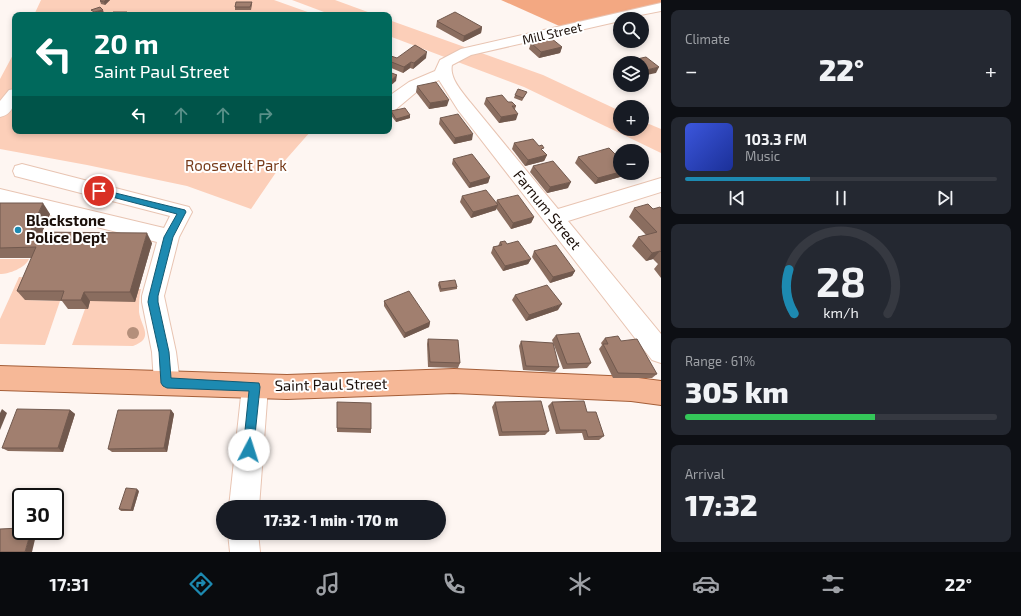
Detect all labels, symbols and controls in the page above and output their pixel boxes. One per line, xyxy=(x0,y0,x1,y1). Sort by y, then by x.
map controls xyxy=(613,12,649,180)
button: search xyxy=(613,12,649,48)
street label: Mill Street xyxy=(520,18,584,48)
text: 20 m xyxy=(94,26,159,60)
icon: left xyxy=(28,28,80,80)
text: Climate xyxy=(685,31,730,47)
text: 22° xyxy=(819,51,864,87)
button: layers xyxy=(613,56,649,92)
text: − xyxy=(685,57,698,83)
text: + xyxy=(985,57,997,83)
text: Saint Paul Street xyxy=(94,60,229,82)
button: + xyxy=(613,100,649,136)
icon: left xyxy=(128,104,150,126)
icon: ahead xyxy=(170,104,192,126)
icon: ahead xyxy=(212,104,234,126)
icon: right xyxy=(254,104,276,126)
text: 103.3 FM xyxy=(745,130,807,148)
button: − xyxy=(613,144,649,180)
text: Music xyxy=(745,148,780,164)
park label: Roosevelt Park xyxy=(185,156,287,174)
street label: Farnum Street xyxy=(510,166,586,253)
pin xyxy=(82,174,116,208)
icon: arrive xyxy=(88,180,110,202)
icon: previous xyxy=(726,187,748,209)
icon: pause xyxy=(830,187,852,209)
icon: next xyxy=(934,187,956,209)
place label: Blackstone Police Dept xyxy=(26,211,106,246)
marker: Blackstone Police Dept xyxy=(13,225,23,235)
text: 28 xyxy=(816,255,866,305)
text: km/h xyxy=(823,304,859,321)
text: Range · 61% xyxy=(685,353,755,369)
text: 305 km xyxy=(685,373,789,409)
street label: Saint Paul Street xyxy=(274,374,388,394)
position arrow xyxy=(228,429,270,471)
text: Arrival xyxy=(685,466,725,482)
text: 17:32 xyxy=(685,486,758,522)
speed limit sign: 30 xyxy=(12,488,64,540)
text: 17:32 · 1 min · 170 m xyxy=(264,511,398,529)
icon: directions xyxy=(187,570,215,598)
icon: music xyxy=(314,570,342,598)
icon: phone xyxy=(440,570,468,598)
icon: climate xyxy=(566,570,594,598)
icon: car xyxy=(692,570,720,598)
icon: filters xyxy=(819,570,847,598)
text: 17:31 xyxy=(49,573,89,595)
text: 22° xyxy=(945,573,972,595)

